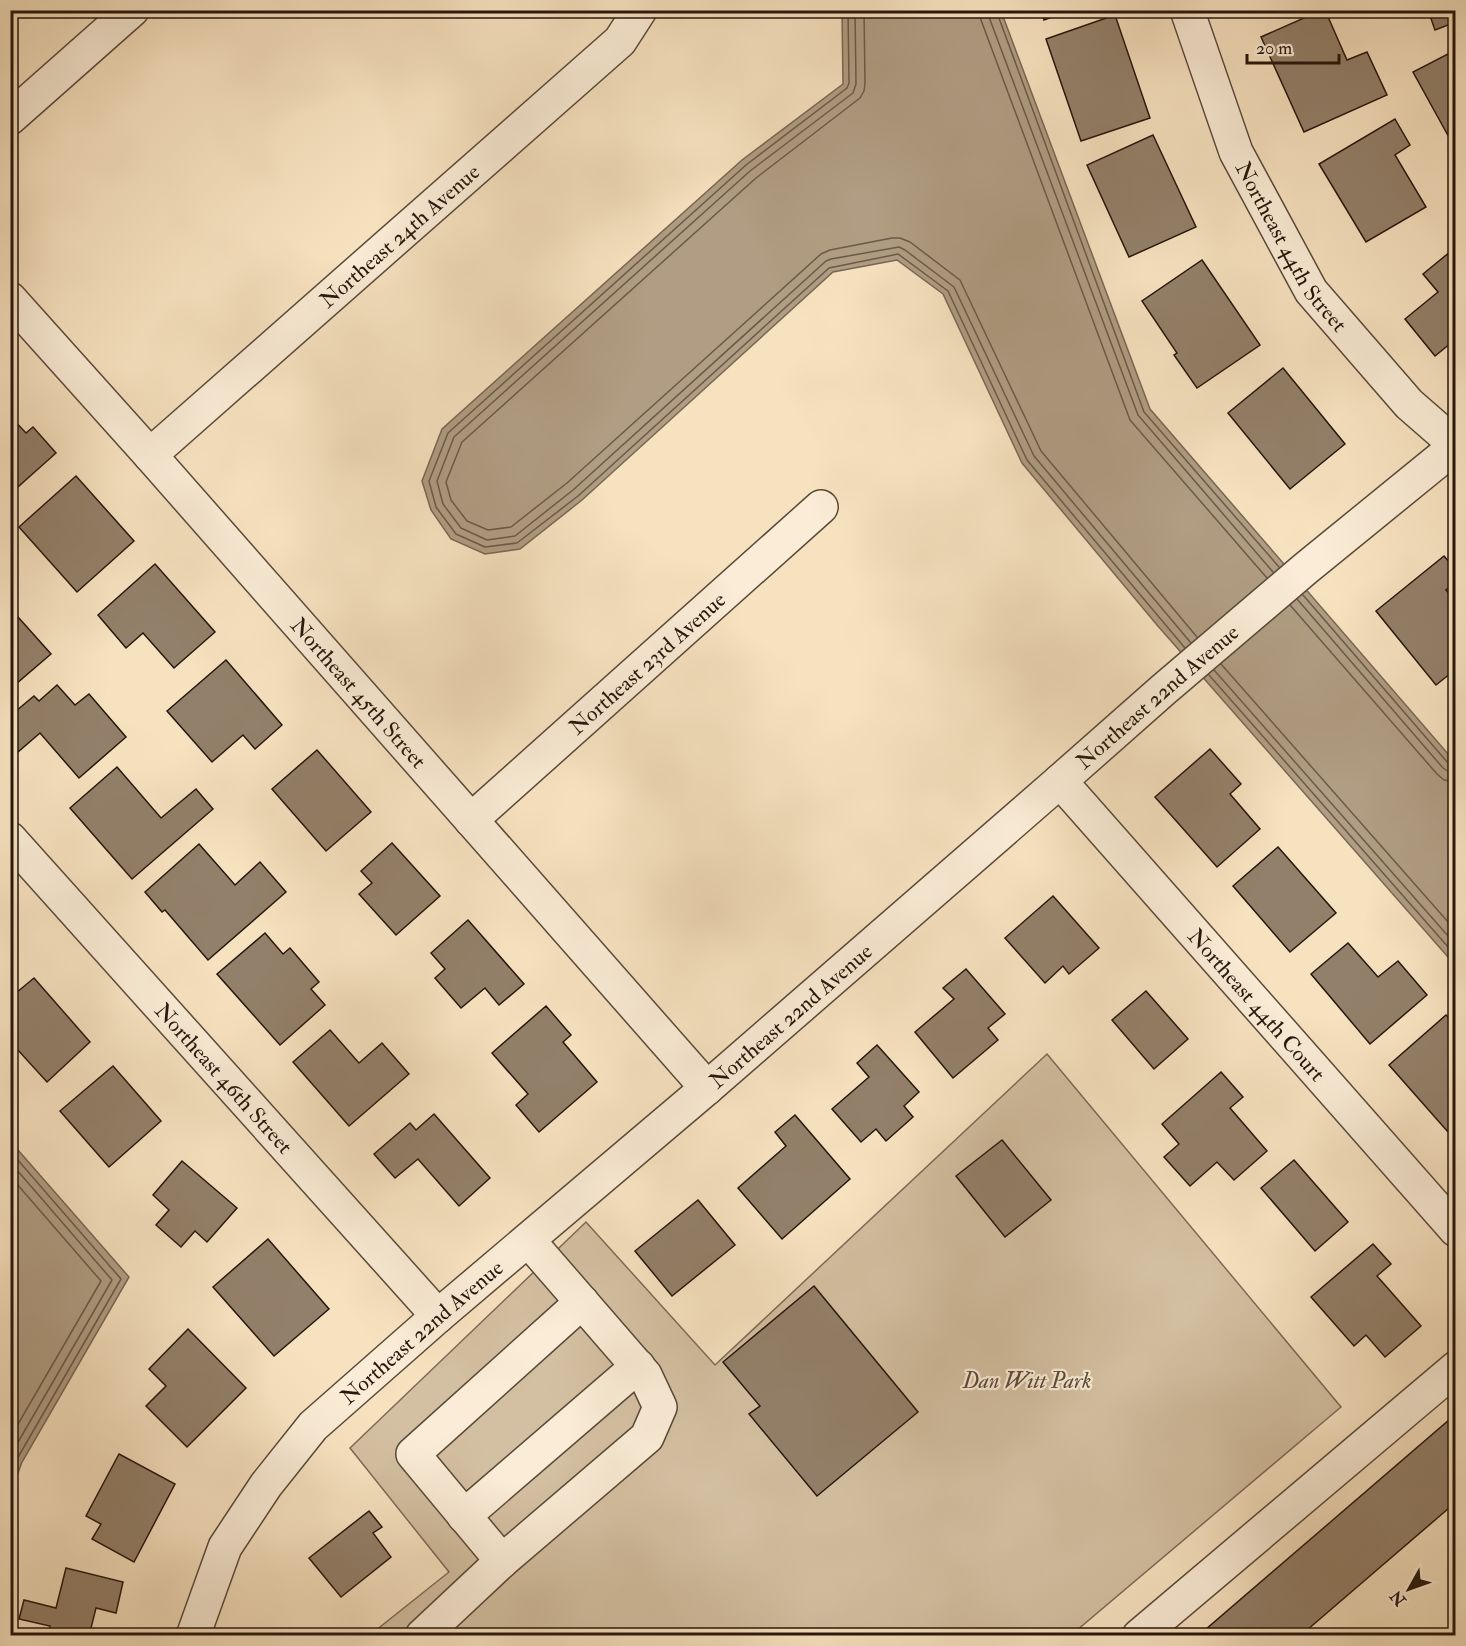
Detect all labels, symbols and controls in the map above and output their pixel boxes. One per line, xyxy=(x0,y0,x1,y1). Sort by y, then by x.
scale bar xyxy=(1247,27,1338,65)
text: 20 m xyxy=(1256,37,1292,60)
street label: Northeast 44th Street xyxy=(1229,157,1353,338)
street label: Northeast 24th Avenue xyxy=(314,158,486,314)
street label: Northeast 23rd Avenue xyxy=(563,586,732,741)
street label: Northeast 45th Street xyxy=(284,612,432,775)
street label: Northeast 22nd Avenue xyxy=(1070,619,1245,776)
street label: Northeast 44th Court xyxy=(1181,923,1331,1087)
street label: Northeast 22nd Avenue xyxy=(704,938,878,1095)
street label: Northeast 46th Street xyxy=(149,997,299,1160)
street label: Northeast 22nd Avenue xyxy=(335,1254,509,1411)
park label: Dan Witt Park xyxy=(962,1367,1091,1395)
north arrow xyxy=(1379,1559,1439,1619)
text: N xyxy=(1386,1586,1411,1611)

